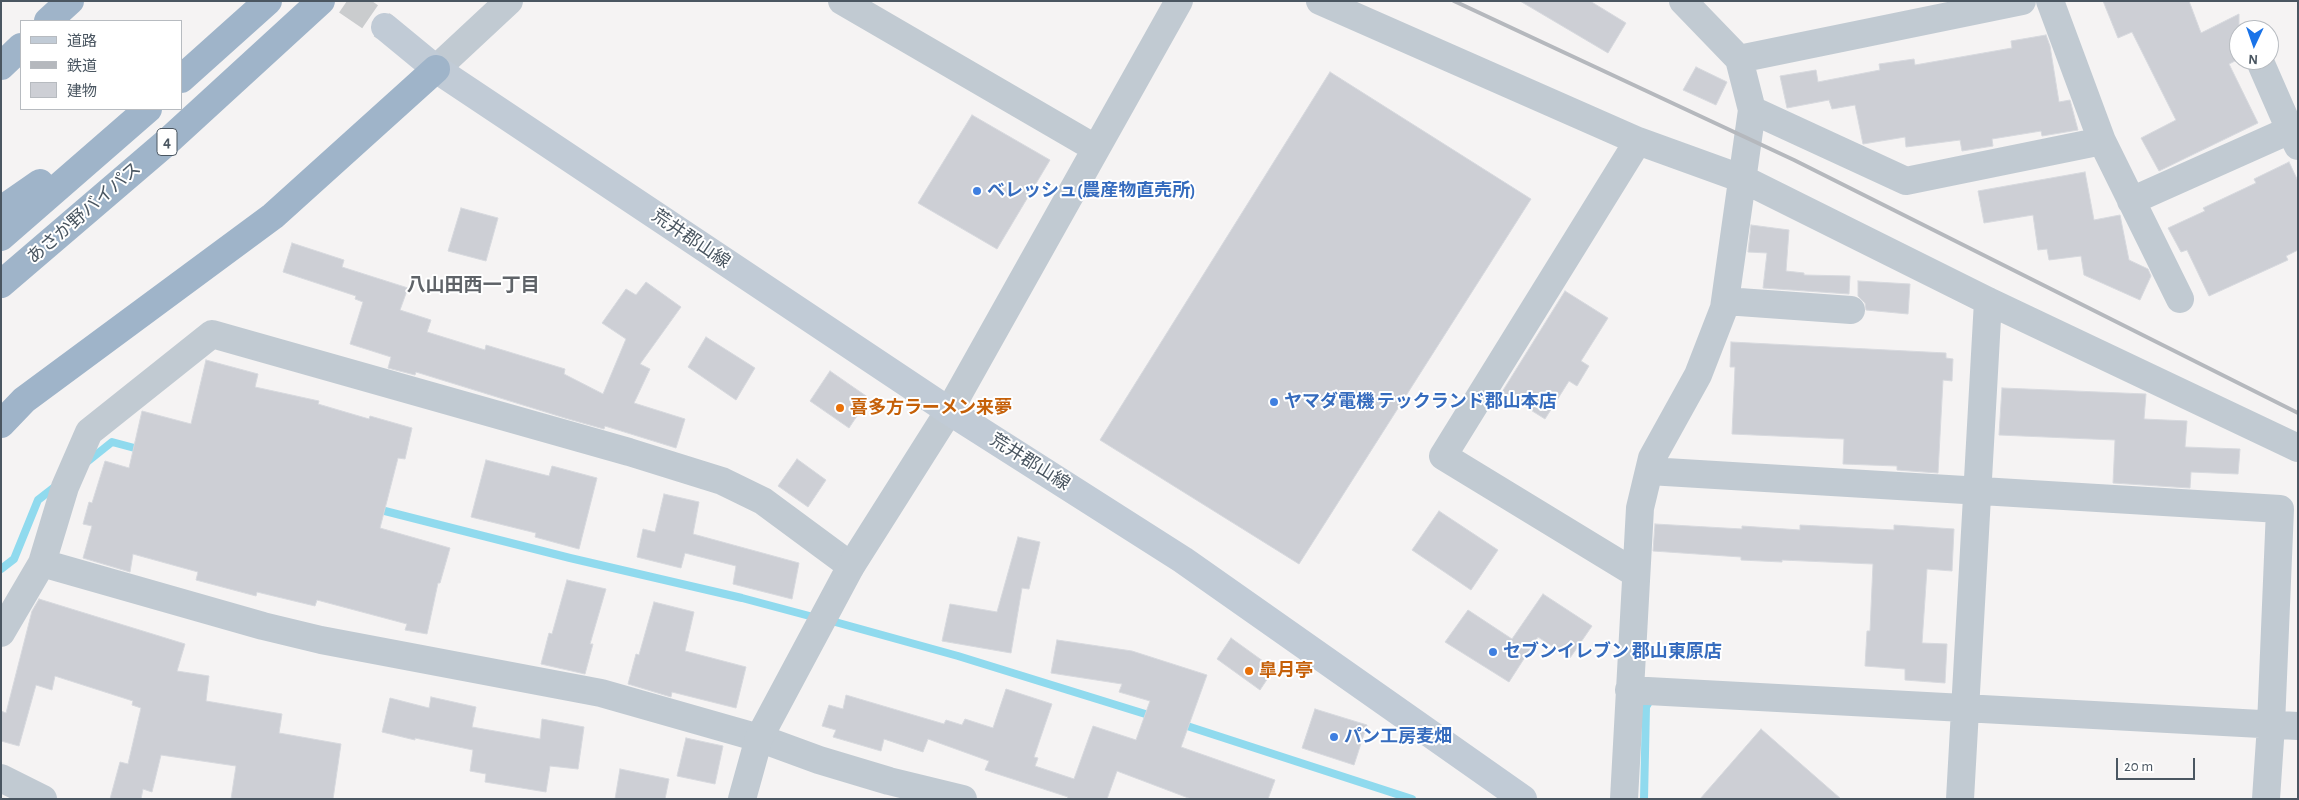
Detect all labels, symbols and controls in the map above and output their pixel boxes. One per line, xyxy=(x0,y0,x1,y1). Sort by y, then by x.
legend xyxy=(20,20,182,110)
north arrow xyxy=(2229,20,2279,70)
text: 道路 xyxy=(67,34,97,49)
text: N xyxy=(2248,52,2259,66)
text: 鉄道 xyxy=(67,59,97,74)
text: 建物 xyxy=(67,84,97,99)
road number: 4 xyxy=(157,128,177,156)
street label: あさか野バイパス xyxy=(23,158,145,268)
place label: ベレッシュ(農産物直売所) xyxy=(987,180,1196,202)
marker: ベレッシュ(農産物直売所) xyxy=(971,185,983,197)
street label: 荒井郡山線 xyxy=(648,205,734,273)
district label: 八山田西一丁目 xyxy=(407,274,539,296)
place label: ヤマダ電機 テックランド郡山本店 xyxy=(1284,391,1557,413)
marker: ヤマダ電機 テックランド郡山本店 xyxy=(1268,396,1280,408)
place label: 喜多方ラーメン来夢 xyxy=(850,397,1012,419)
marker: 喜多方ラーメン来夢 xyxy=(834,402,846,414)
street label: 荒井郡山線 xyxy=(986,429,1074,495)
place label: セブンイレブン 郡山東原店 xyxy=(1503,641,1722,663)
marker: セブンイレブン 郡山東原店 xyxy=(1487,646,1499,658)
place label: 皐月亭 xyxy=(1259,660,1313,682)
marker: 皐月亭 xyxy=(1243,665,1255,677)
place label: パン工房麦畑 xyxy=(1344,726,1452,748)
marker: パン工房麦畑 xyxy=(1328,731,1340,743)
scale bar xyxy=(2119,748,2198,780)
text: 20 m xyxy=(2124,759,2153,774)

